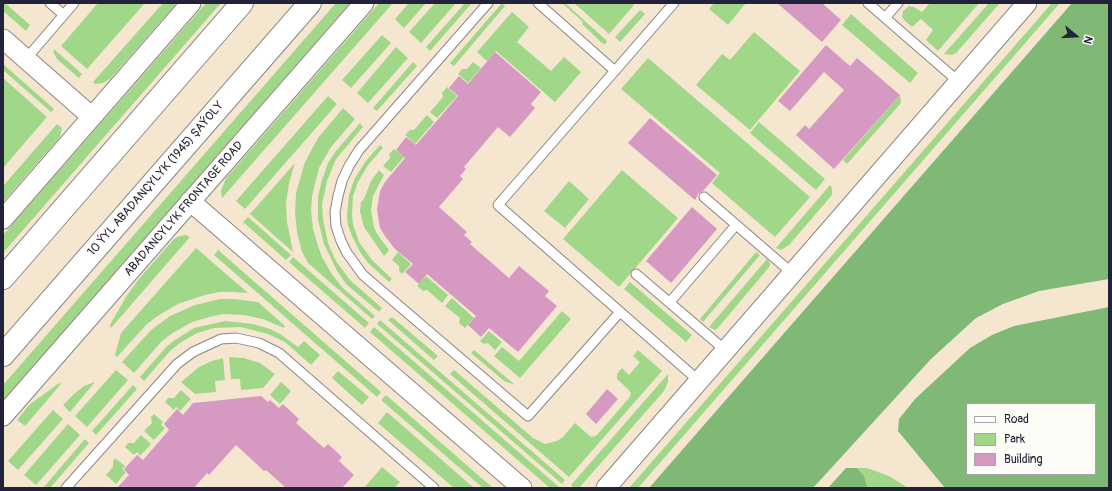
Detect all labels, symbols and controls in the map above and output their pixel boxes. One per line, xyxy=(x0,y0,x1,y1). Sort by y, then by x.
north arrow xyxy=(1056,16,1096,56)
text: N xyxy=(1081,34,1095,45)
street label: 10 ÝYL ABADANÇYLYK (1945) ŞAÝOLY xyxy=(85,99,227,259)
street label: ABADANCYLYK FRONTAGE ROAD xyxy=(121,139,247,279)
legend xyxy=(966,403,1096,475)
text: Road xyxy=(1004,412,1029,427)
text: Park xyxy=(1004,432,1025,447)
text: Building xyxy=(1004,452,1043,467)

